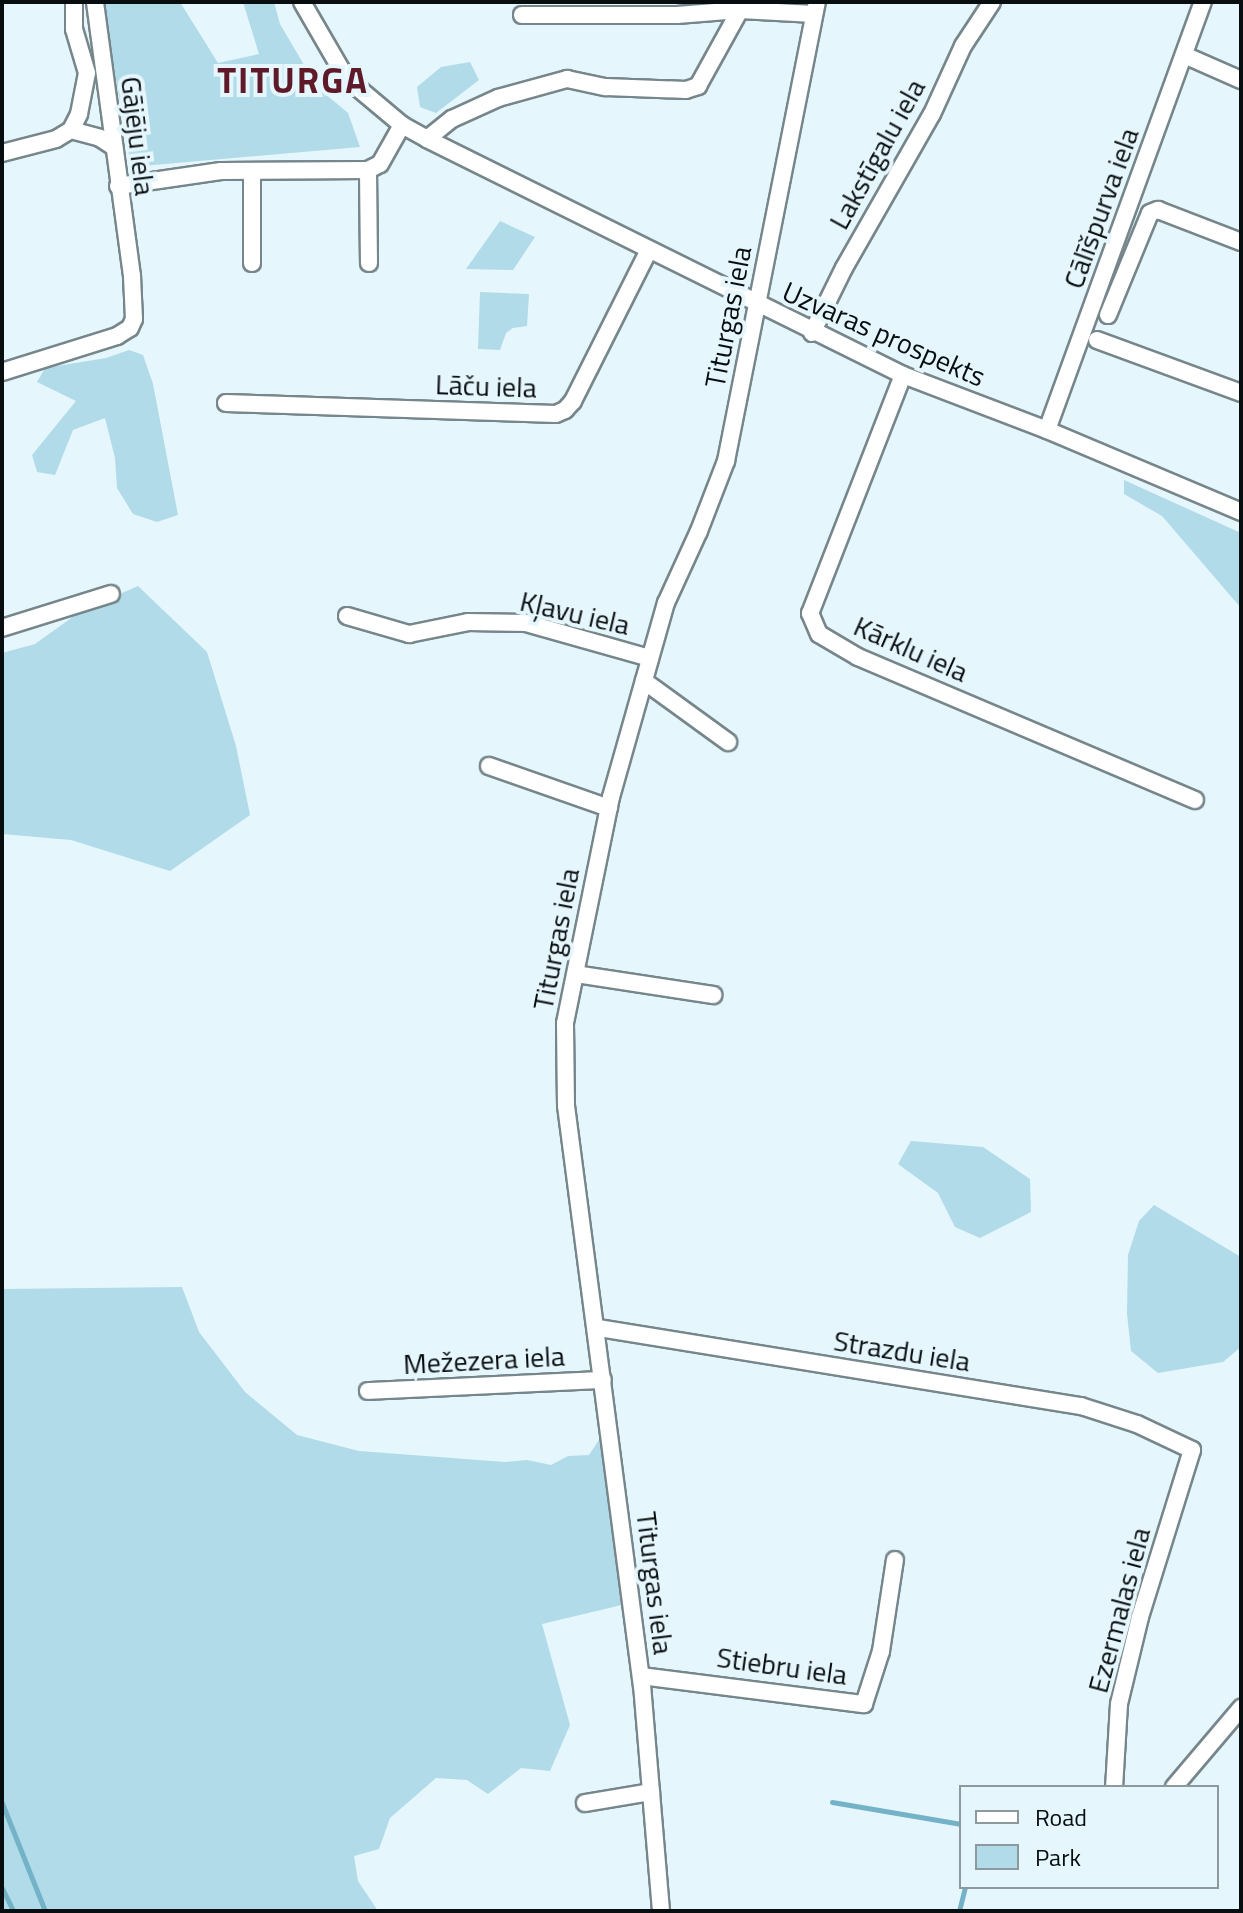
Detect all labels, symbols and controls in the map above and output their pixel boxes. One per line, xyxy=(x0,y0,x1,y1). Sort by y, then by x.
district label: TITURGA xyxy=(217,58,369,102)
street label: Lakstīgalu iela xyxy=(822,73,932,235)
street label: Gājēju iela xyxy=(114,75,162,197)
street label: Cālīšpurva iela xyxy=(1056,123,1146,293)
street label: Titurgas iela xyxy=(698,243,758,391)
street label: Uzvaras prospekts xyxy=(778,274,990,394)
street label: Lāču iela xyxy=(435,367,537,405)
street label: Kļavu iela xyxy=(517,584,633,642)
street label: Kārklu iela xyxy=(849,609,973,689)
street label: Titurgas iela xyxy=(526,865,586,1013)
street label: Strazdu iela xyxy=(831,1324,973,1378)
street label: Mežezera iela xyxy=(402,1339,566,1381)
street label: Titurgas iela xyxy=(630,1510,680,1656)
street label: Ezermalas iela xyxy=(1081,1524,1157,1696)
street label: Stiebru iela xyxy=(715,1640,849,1692)
legend xyxy=(959,1785,1219,1889)
text: Road xyxy=(1035,1799,1087,1835)
text: Park xyxy=(1035,1839,1081,1875)

